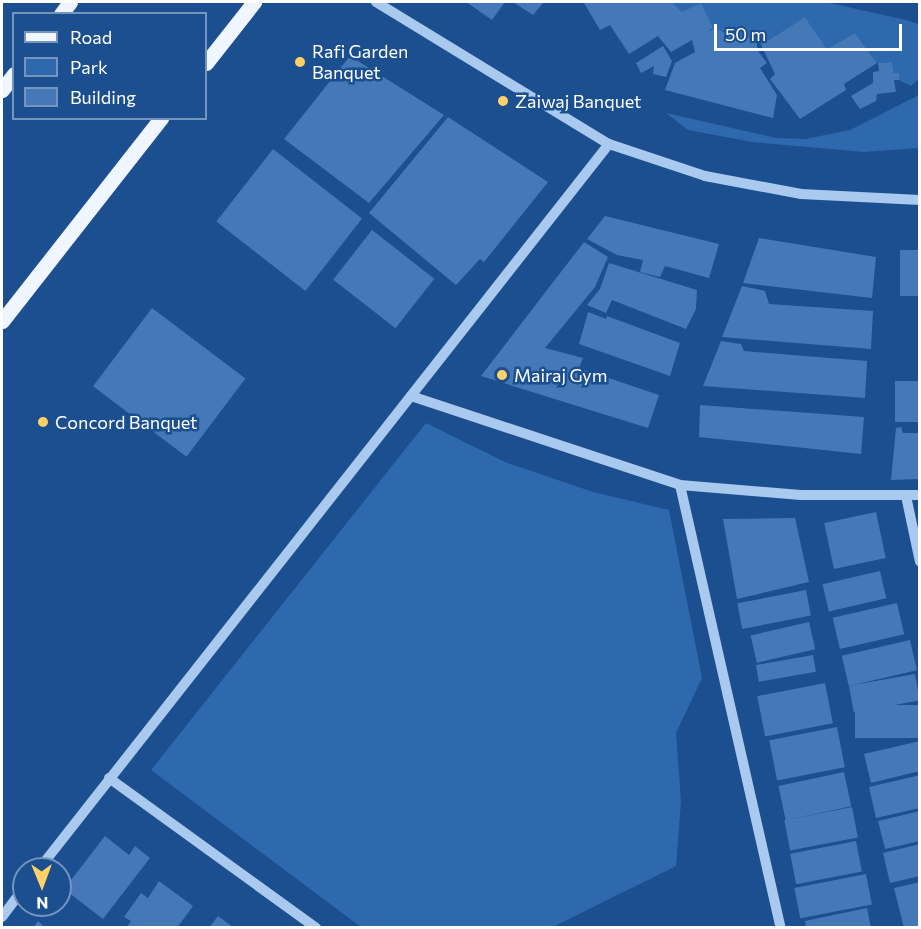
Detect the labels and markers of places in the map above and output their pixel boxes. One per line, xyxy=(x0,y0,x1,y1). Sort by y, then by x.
place label: Rafi Garden Banquet xyxy=(312,41,408,84)
marker: Rafi Garden Banquet xyxy=(293,55,307,69)
place label: Zaiwaj Banquet xyxy=(515,90,641,112)
marker: Zaiwaj Banquet xyxy=(496,94,510,108)
place label: Mairaj Gym xyxy=(514,364,607,386)
marker: Mairaj Gym xyxy=(495,368,509,382)
place label: Concord Banquet xyxy=(55,411,197,433)
marker: Concord Banquet xyxy=(36,415,50,429)

